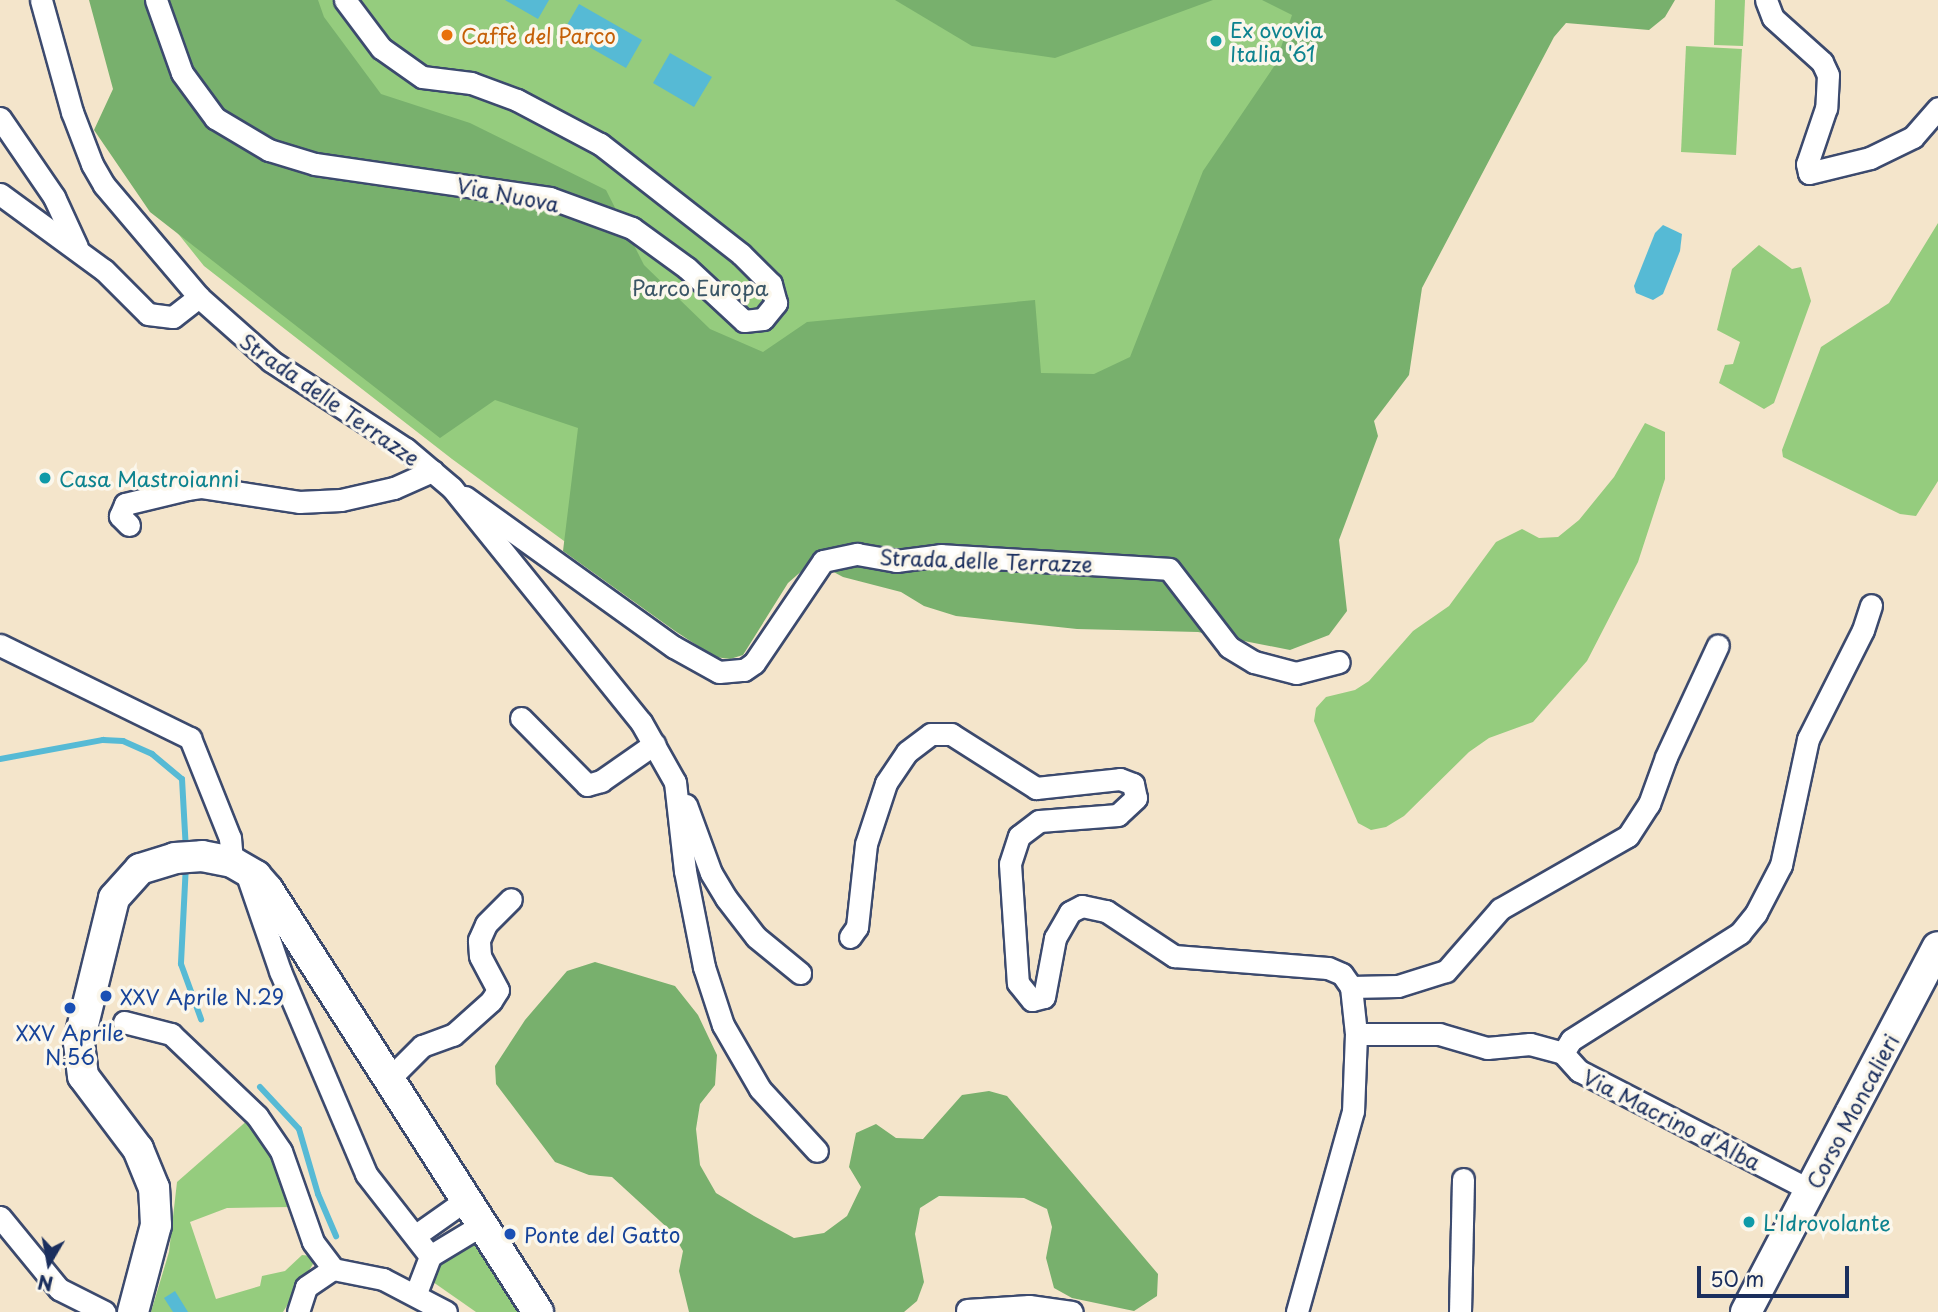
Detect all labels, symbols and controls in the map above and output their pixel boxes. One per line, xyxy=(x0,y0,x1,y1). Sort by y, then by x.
place label: Ex ovovia Italia '61 xyxy=(1230,16,1325,66)
place label: Caffè del Parco xyxy=(461,22,618,48)
marker: Caffè del Parco xyxy=(439,27,455,43)
marker: Ex ovovia Italia '61 xyxy=(1208,33,1224,49)
street label: Via Nuova xyxy=(454,172,562,216)
park label: Parco Europa xyxy=(632,274,768,300)
street label: Strada delle Terrazze xyxy=(235,327,425,471)
place label: Casa Mastroianni xyxy=(59,465,239,491)
marker: Casa Mastroianni xyxy=(37,470,53,486)
street label: Strada delle Terrazze xyxy=(879,544,1093,576)
place label: XXV Aprile N.29 xyxy=(120,983,287,1009)
marker: XXV Aprile N.29 xyxy=(98,988,114,1004)
marker: XXV Aprile N.56 xyxy=(62,1000,78,1016)
place label: XXV Aprile N.56 xyxy=(14,1019,126,1069)
street label: Corso Moncalieri xyxy=(1801,1029,1903,1193)
street label: Via Macrino d'Alba xyxy=(1579,1064,1765,1174)
place label: L'Idrovolante xyxy=(1763,1209,1891,1235)
marker: L'Idrovolante xyxy=(1741,1214,1757,1230)
place label: Ponte del Gatto xyxy=(524,1221,681,1247)
marker: Ponte del Gatto xyxy=(502,1226,518,1242)
north arrow xyxy=(14,1228,84,1298)
scale bar xyxy=(1700,1252,1852,1296)
text: 50 m xyxy=(1710,1262,1764,1294)
text: N xyxy=(36,1269,55,1299)

